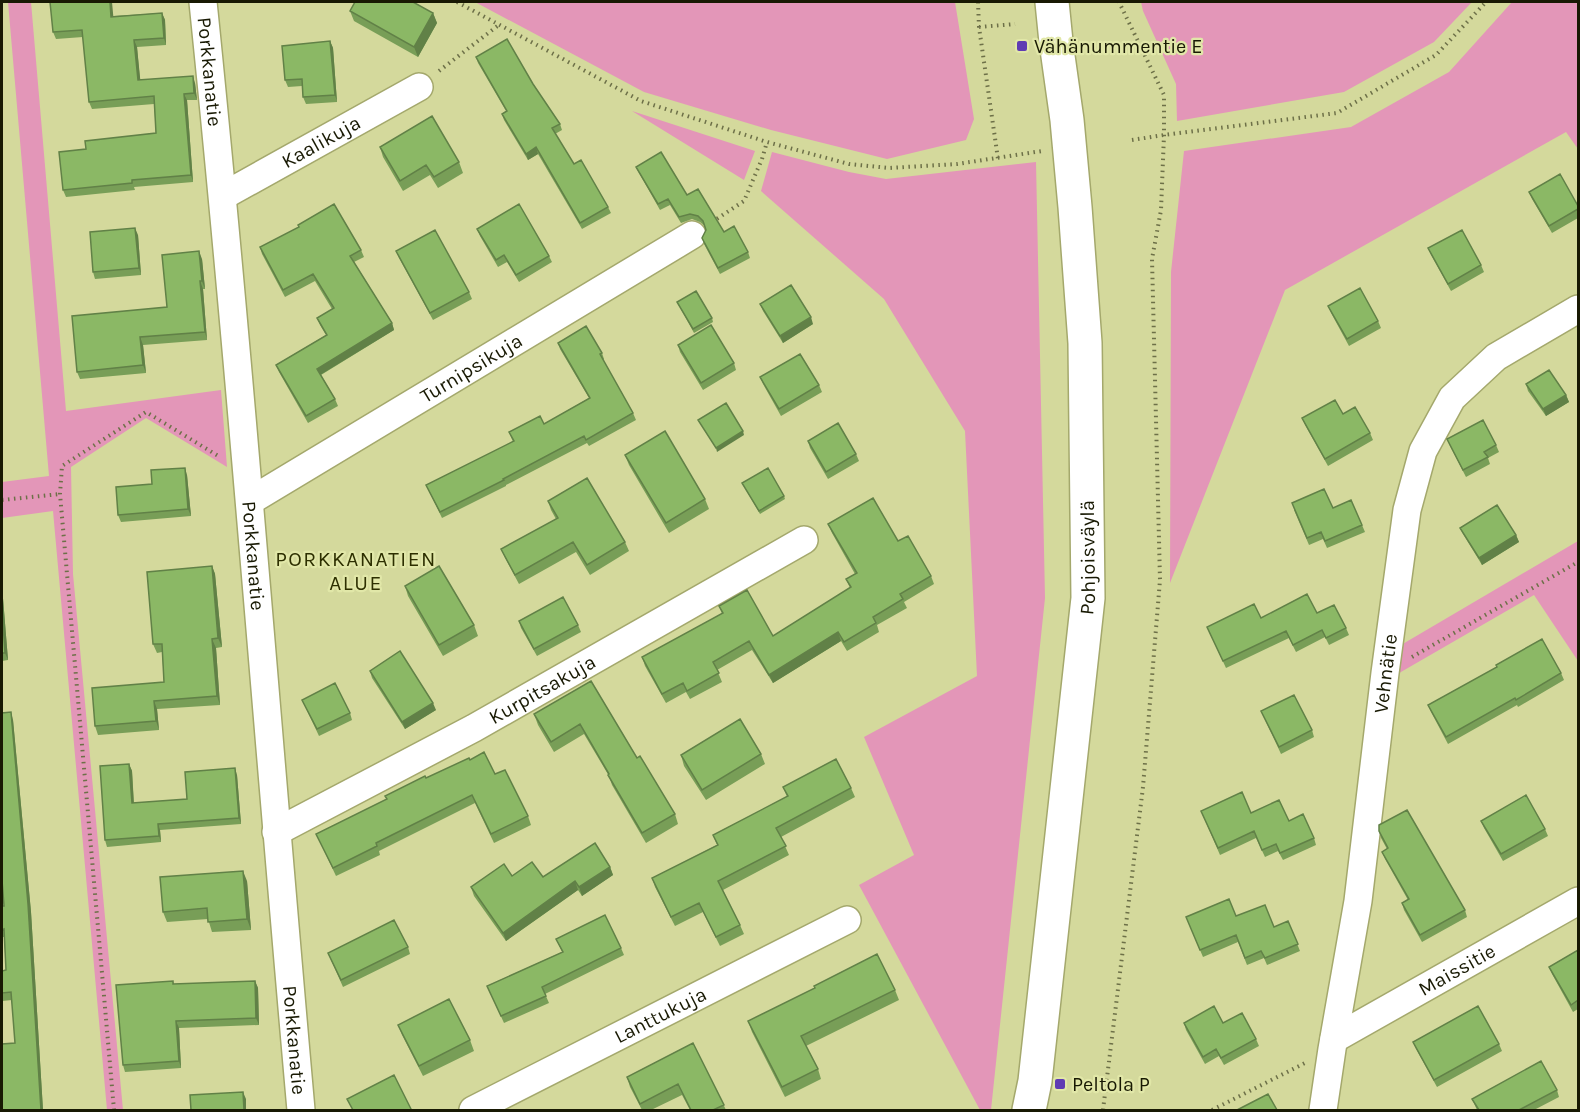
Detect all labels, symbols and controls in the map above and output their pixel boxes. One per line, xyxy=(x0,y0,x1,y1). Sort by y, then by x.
street label: Porkkanatie xyxy=(193,16,227,127)
place label: Vähänummentie E xyxy=(1034,35,1202,58)
marker: Vähänummentie E xyxy=(1015,39,1029,53)
street label: Kaalikuja xyxy=(278,111,364,173)
street label: Turnipsikuja xyxy=(416,328,526,407)
street label: Porkkanatie xyxy=(238,500,270,611)
street label: Pohjoisväylä xyxy=(1075,500,1100,616)
district label: PORKKANATIEN ALUE xyxy=(275,547,437,595)
street label: Vehnätie xyxy=(1369,632,1402,715)
street label: Kurpitsakuja xyxy=(485,650,599,729)
street label: Maissitie xyxy=(1414,939,1499,1000)
street label: Lanttukuja xyxy=(610,982,710,1048)
street label: Porkkanatie xyxy=(279,984,311,1096)
place label: Peltola P xyxy=(1072,1073,1150,1096)
marker: Peltola P xyxy=(1053,1077,1067,1091)

